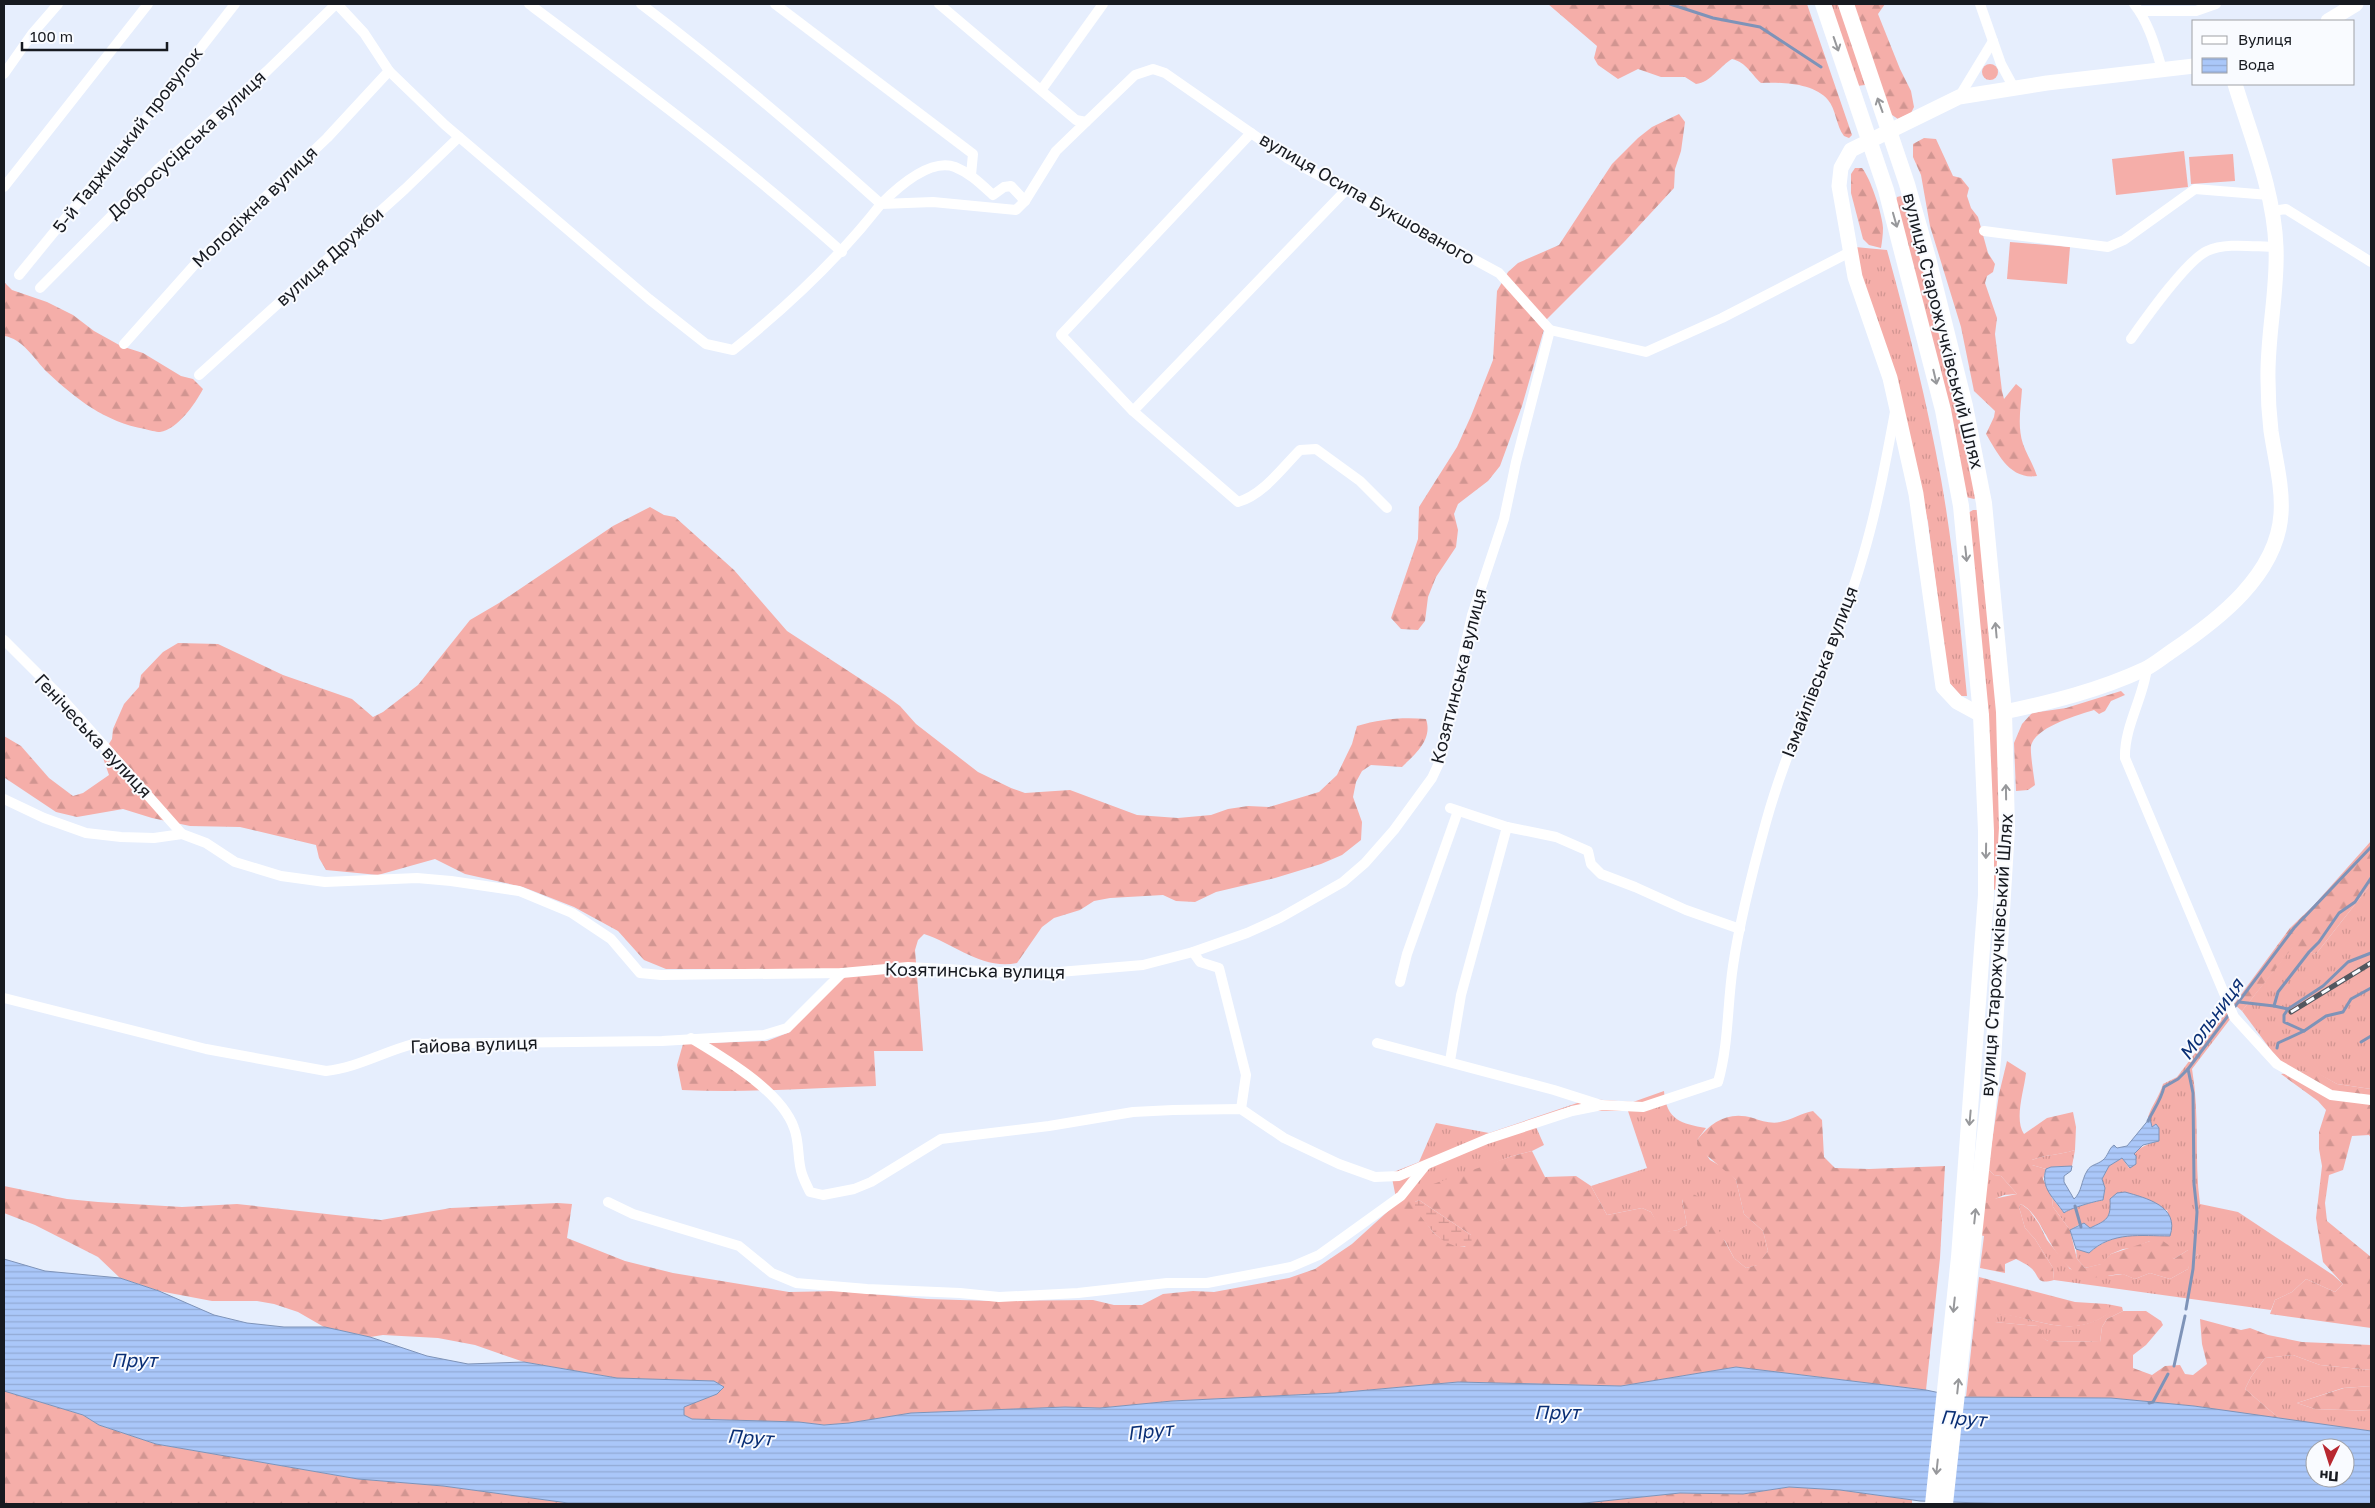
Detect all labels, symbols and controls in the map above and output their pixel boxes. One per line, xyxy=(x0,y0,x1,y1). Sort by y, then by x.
scale bar xyxy=(22,20,168,52)
legend xyxy=(2192,20,2355,85)
text: 100 m xyxy=(30,27,73,45)
text: Вулиця xyxy=(2238,30,2292,48)
one-way arrow xyxy=(1832,35,1842,51)
street label: 5-й Таджицький провулок xyxy=(48,42,207,237)
text: Вода xyxy=(2238,55,2275,73)
street label: Добросусідська вулиця xyxy=(103,65,270,223)
one-way arrow xyxy=(1875,98,1884,113)
street label: вулиця Осипа Букшованого xyxy=(1256,127,1479,269)
street label: Молодіжна вулиця xyxy=(187,141,322,272)
street label: вулиця Старожучківський Шлях xyxy=(1899,190,1989,471)
street label: вулиця Дружби xyxy=(271,202,388,310)
one-way arrow xyxy=(1890,212,1900,228)
one-way arrow xyxy=(1931,369,1940,385)
one-way arrow xyxy=(1961,546,1971,562)
street label: Ізмайлівська вулиця xyxy=(1776,583,1862,760)
street label: Козятинська вулиця xyxy=(1426,586,1491,766)
one-way arrow xyxy=(1991,622,2001,638)
street label: Генічеська вулиця xyxy=(31,669,157,802)
one-way arrow xyxy=(2001,785,2011,801)
street label: вулиця Старожучківський Шлях xyxy=(1975,812,2017,1097)
one-way arrow xyxy=(1981,842,1991,858)
street label: Козятинська вулиця xyxy=(885,957,1065,983)
water label: Мольниця xyxy=(2173,973,2248,1064)
street label: Гайова вулиця xyxy=(410,1031,538,1057)
one-way arrow xyxy=(1966,1109,1975,1125)
one-way arrow xyxy=(1970,1208,1980,1224)
one-way arrow xyxy=(1949,1297,1959,1313)
water label: Прут xyxy=(111,1348,160,1371)
one-way arrow xyxy=(1953,1378,1963,1394)
water label: Прут xyxy=(1534,1400,1583,1423)
water label: Прут xyxy=(1939,1404,1989,1431)
water label: Прут xyxy=(1126,1416,1177,1444)
water label: Прут xyxy=(726,1423,776,1450)
north arrow xyxy=(2305,1438,2355,1488)
one-way arrow xyxy=(1932,1459,1941,1475)
text: Пн xyxy=(2319,1467,2339,1486)

